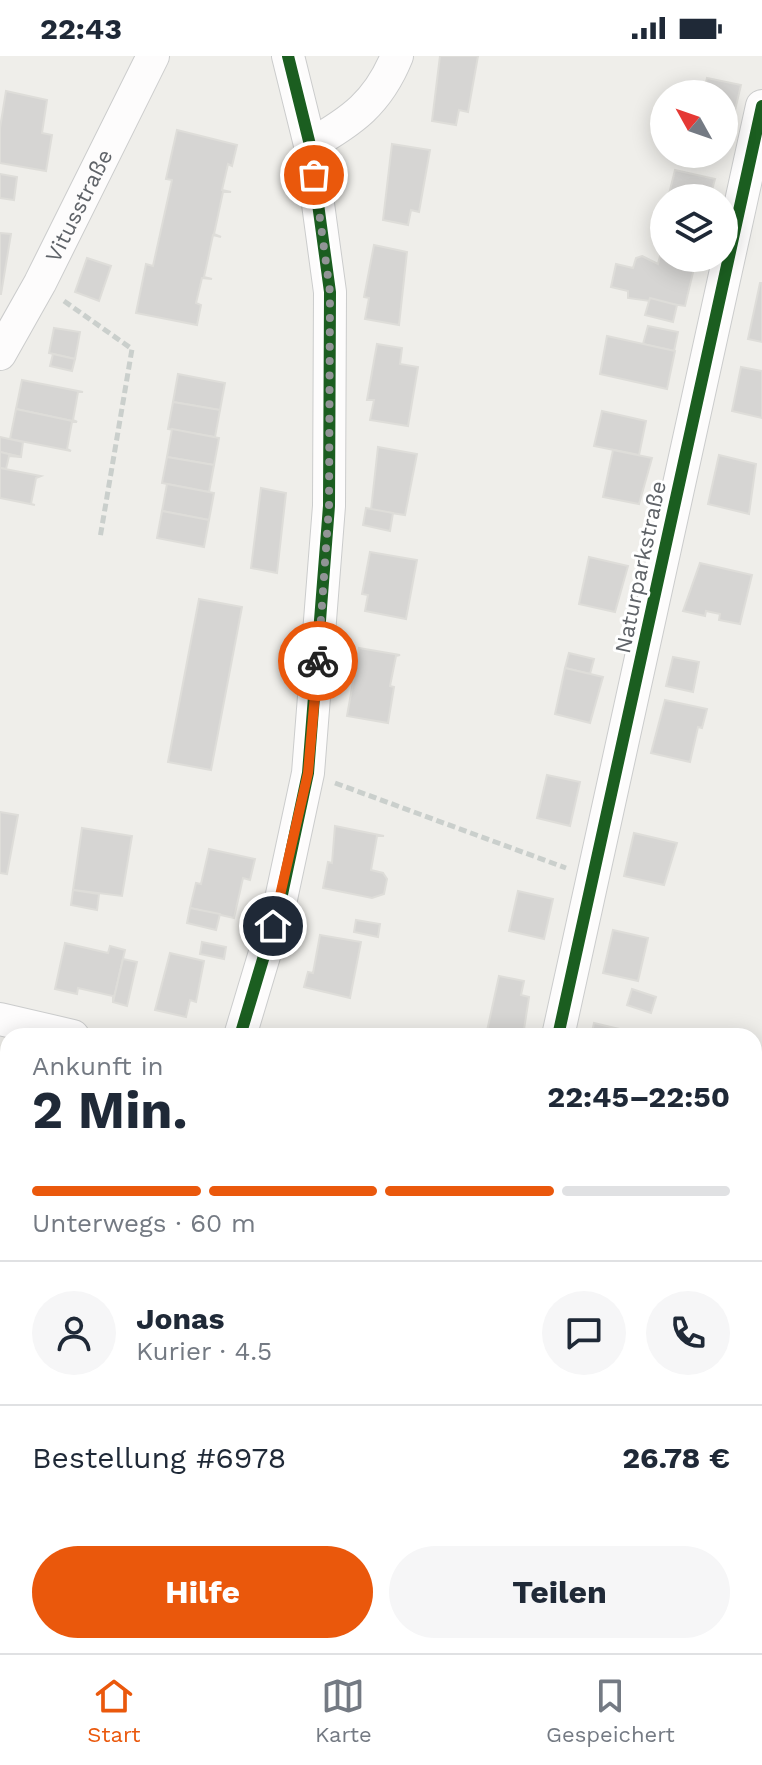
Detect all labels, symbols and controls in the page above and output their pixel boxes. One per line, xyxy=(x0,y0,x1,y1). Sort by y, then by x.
text: 22:43 xyxy=(40,11,122,46)
north arrow xyxy=(650,80,738,168)
map controls xyxy=(650,80,738,272)
pin xyxy=(280,141,348,209)
street label: Vitusstraße xyxy=(40,145,118,266)
icon: bag xyxy=(292,153,336,197)
button: layers xyxy=(650,184,738,272)
street label: Naturparkstraße xyxy=(610,479,671,656)
courier xyxy=(278,621,358,701)
icon: bike xyxy=(296,639,340,683)
pin xyxy=(239,892,307,960)
icon: home xyxy=(251,904,295,948)
text: Ankunft in xyxy=(32,1051,164,1081)
text: 22:45–22:50 xyxy=(547,1079,730,1114)
text: 2 Min. xyxy=(32,1080,188,1141)
text: Unterwegs · 60 m xyxy=(32,1208,256,1238)
button: person xyxy=(32,1291,116,1375)
button: chat xyxy=(542,1291,626,1375)
button: phone xyxy=(646,1291,730,1375)
text: Jonas xyxy=(136,1301,224,1336)
text: Kurier · 4.5 xyxy=(136,1336,272,1366)
text: Bestellung #6978 xyxy=(32,1440,286,1475)
text: 26.78 € xyxy=(622,1440,730,1475)
button: Hilfe xyxy=(32,1546,373,1638)
button: Teilen xyxy=(389,1546,730,1638)
tab: Start xyxy=(87,1674,141,1747)
tab: Karte xyxy=(315,1674,372,1747)
tab: Gespeichert xyxy=(546,1674,675,1747)

